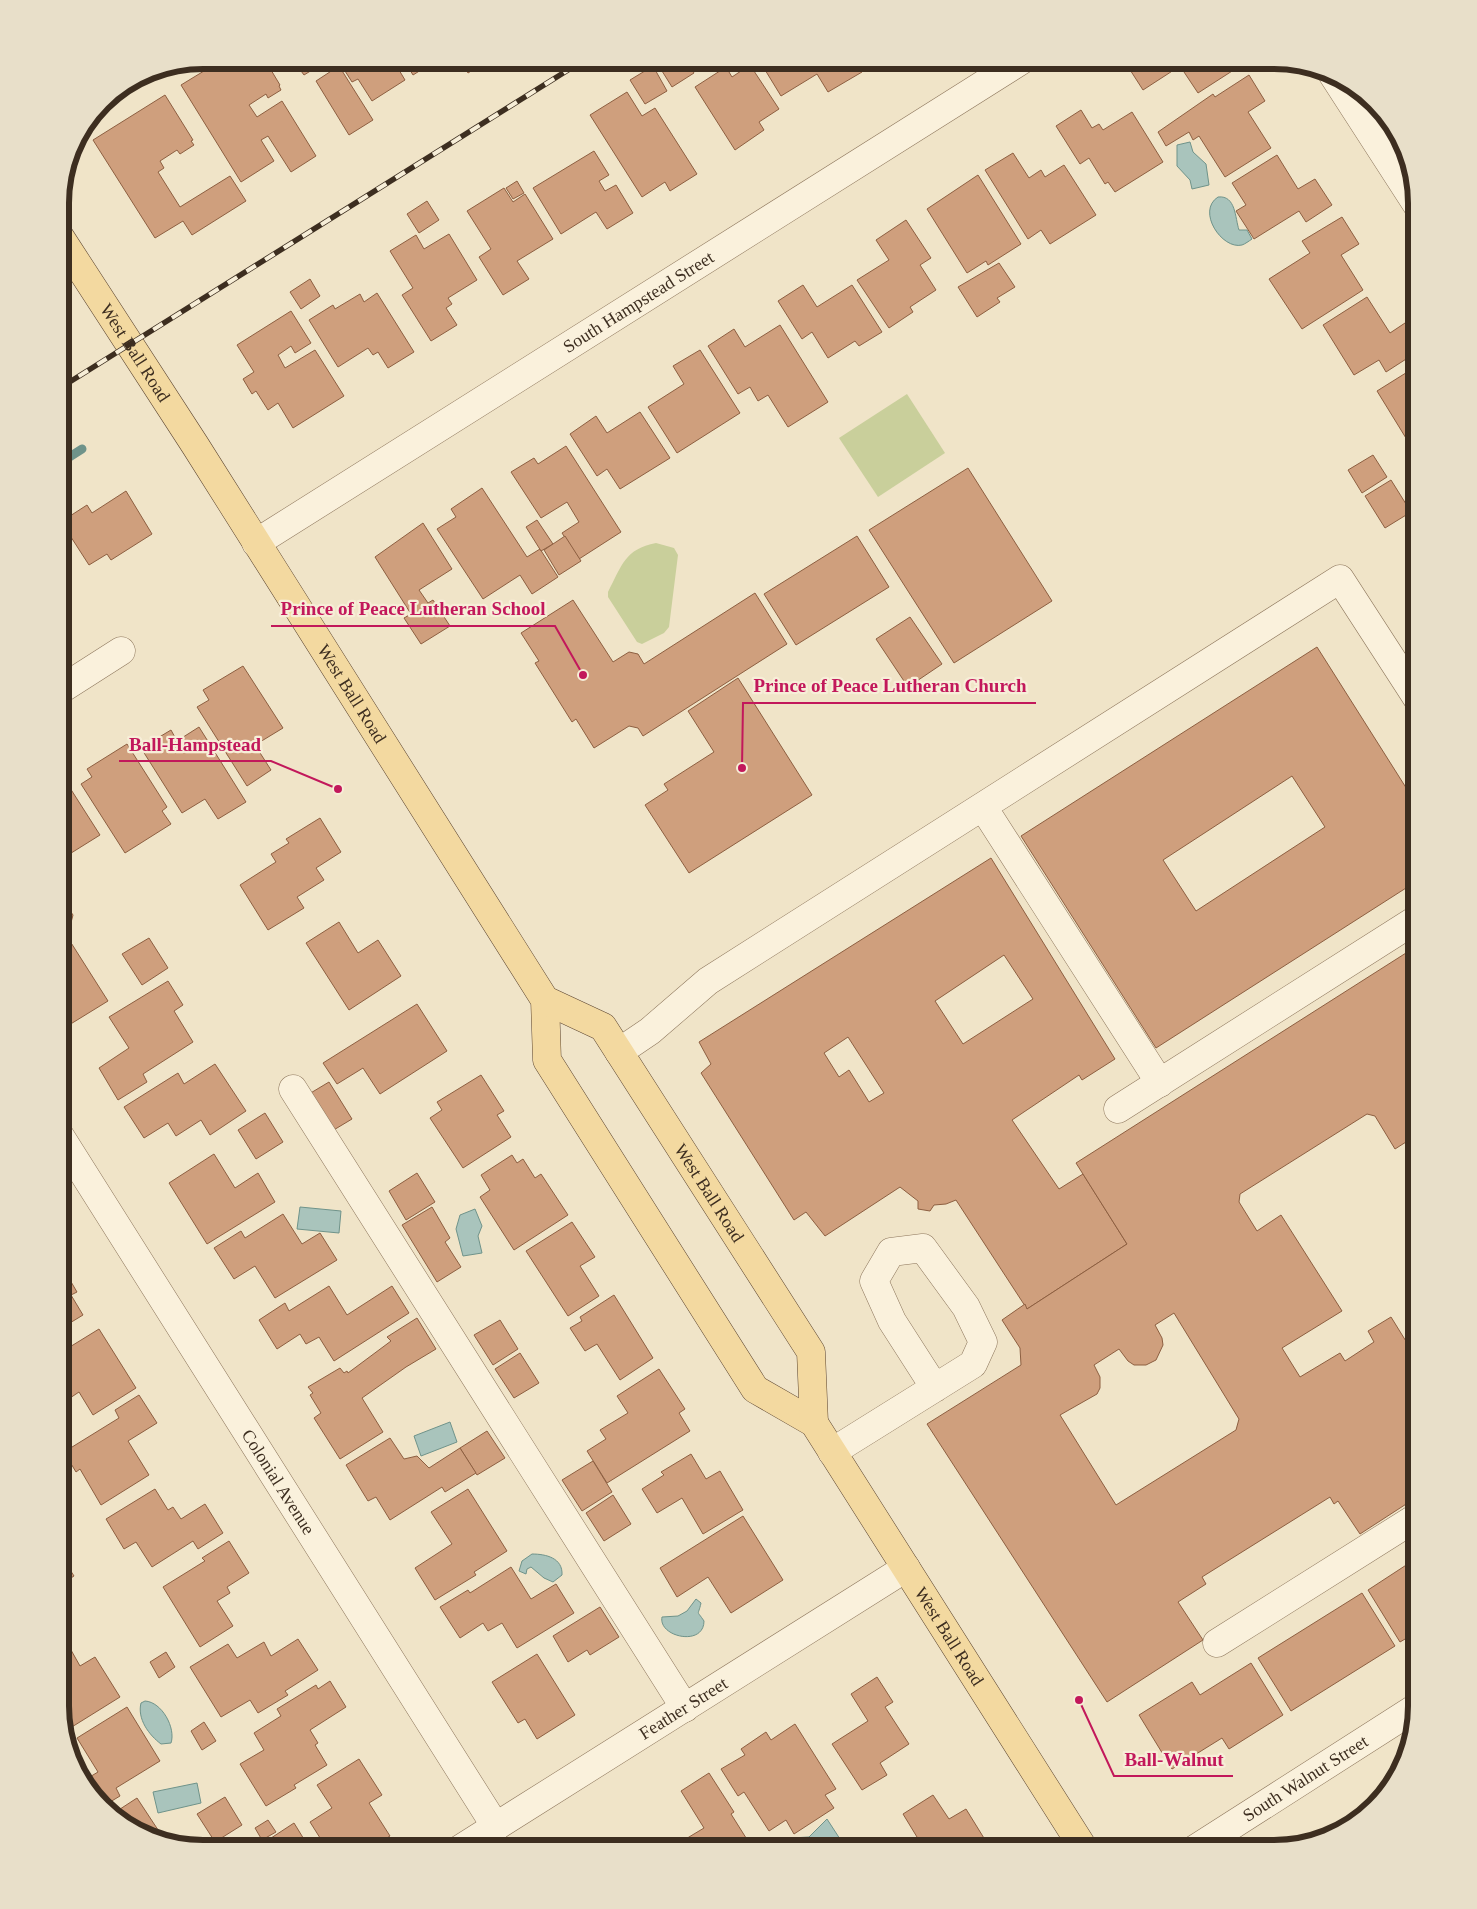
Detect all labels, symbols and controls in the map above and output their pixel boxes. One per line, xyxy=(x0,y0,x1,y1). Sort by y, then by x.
street label: South Hampstead Street xyxy=(559,247,717,357)
street label: West Ball Road xyxy=(96,300,174,405)
callout: Prince of Peace Lutheran School xyxy=(271,592,555,626)
text: Prince of Peace Lutheran School xyxy=(281,598,545,619)
street label: West Ball Road xyxy=(313,641,390,747)
callout: Prince of Peace Lutheran Church xyxy=(743,669,1036,703)
text: Prince of Peace Lutheran Church xyxy=(754,675,1027,696)
callout: Ball-Hampstead xyxy=(119,727,271,761)
text: Ball-Hampstead xyxy=(129,734,261,755)
street label: West Ball Road xyxy=(670,1140,748,1246)
street label: Colonial Avenue xyxy=(238,1426,319,1538)
street label: West Ball Road xyxy=(911,1583,988,1689)
street label: Feather Street xyxy=(635,1673,731,1744)
street label: South Walnut Street xyxy=(1239,1731,1372,1826)
callout: Ball-Walnut xyxy=(1114,1742,1233,1776)
text: Ball-Walnut xyxy=(1124,1749,1224,1770)

